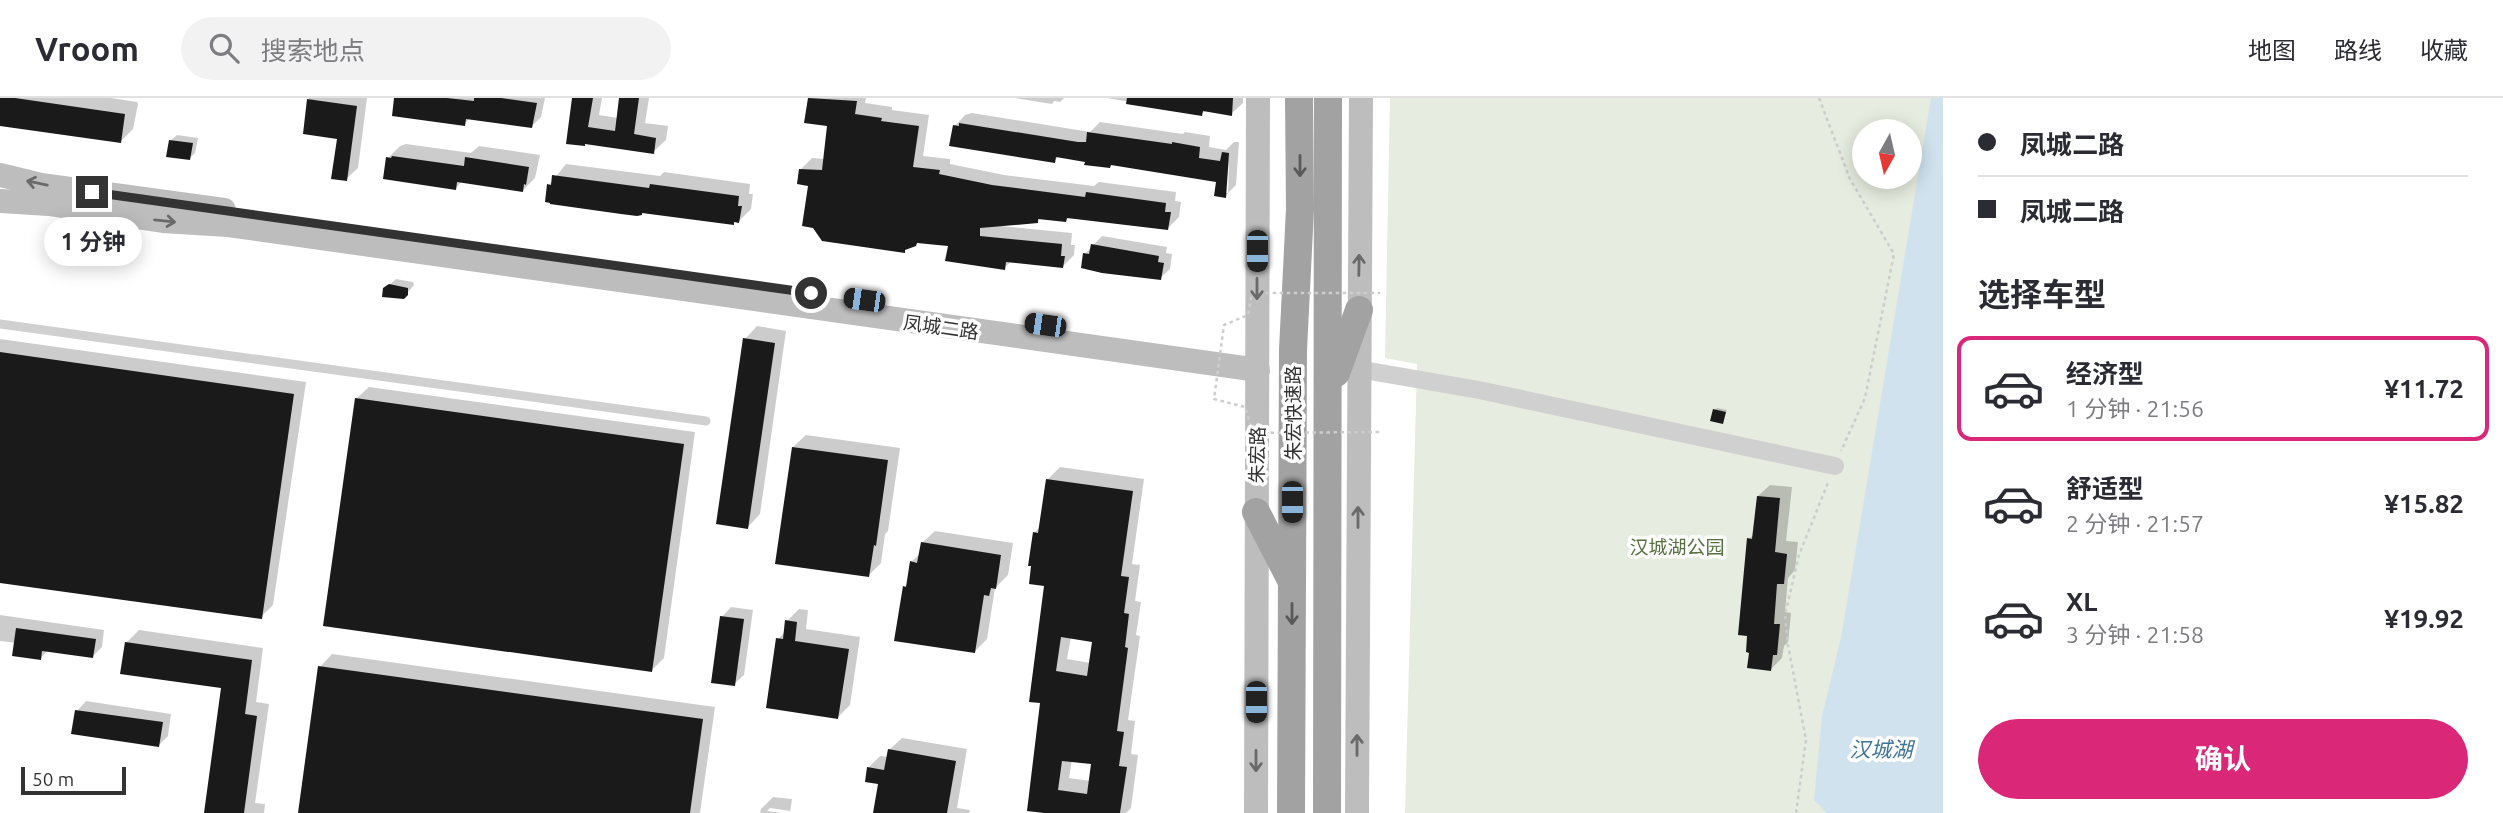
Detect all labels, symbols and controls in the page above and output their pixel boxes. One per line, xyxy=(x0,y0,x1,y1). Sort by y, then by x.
search box xyxy=(181,17,671,80)
icon: search xyxy=(205,29,243,67)
text: Vroom xyxy=(35,30,139,67)
text: 搜索地点 xyxy=(261,36,365,65)
text: 地图 xyxy=(2248,37,2296,64)
text: 路线 xyxy=(2334,37,2382,64)
text: 收藏 xyxy=(2420,37,2468,64)
north arrow xyxy=(1852,119,1922,189)
map controls xyxy=(1852,119,1922,189)
text: 凤城二路 xyxy=(2020,130,2124,159)
one-way arrow xyxy=(1293,154,1307,177)
one-way arrow xyxy=(26,176,49,190)
route end xyxy=(76,176,108,208)
text: 凤城二路 xyxy=(2020,197,2124,226)
one-way arrow xyxy=(153,214,176,227)
callout: 1 分钟 xyxy=(43,217,141,266)
text: 1 分钟 xyxy=(61,229,125,254)
car xyxy=(1247,230,1268,272)
one-way arrow xyxy=(1352,254,1366,277)
text: 选择车型 xyxy=(1978,276,2106,312)
route start xyxy=(795,277,827,309)
one-way arrow xyxy=(1250,277,1264,300)
car xyxy=(842,287,887,313)
street label: 凤城二路 xyxy=(902,311,980,343)
car xyxy=(1023,312,1068,338)
icon: car xyxy=(1982,357,2045,420)
text: 经济型 xyxy=(2066,359,2144,388)
street label: 朱宏快速路 xyxy=(1282,365,1304,461)
text: ¥11.72 xyxy=(2384,374,2464,403)
text: 1 分钟 · 21:56 xyxy=(2066,396,2204,421)
street label: 朱宏路 xyxy=(1246,426,1268,484)
icon: car xyxy=(1982,472,2045,535)
text: 舒适型 xyxy=(2066,474,2144,503)
car xyxy=(1282,481,1303,523)
text: ¥15.82 xyxy=(2384,489,2464,518)
one-way arrow xyxy=(1351,506,1365,529)
text: 2 分钟 · 21:57 xyxy=(2066,511,2204,536)
park label: 汉城湖公园 xyxy=(1629,536,1725,558)
icon: car xyxy=(1982,587,2045,650)
text: XL xyxy=(2066,587,2097,616)
one-way arrow xyxy=(1285,602,1299,625)
text: ¥19.92 xyxy=(2384,604,2464,633)
text: 3 分钟 · 21:58 xyxy=(2066,622,2204,647)
car xyxy=(1246,681,1267,723)
button: 确认 xyxy=(1978,719,2468,799)
one-way arrow xyxy=(1350,734,1364,757)
water label: 汉城湖 xyxy=(1850,737,1915,761)
one-way arrow xyxy=(1249,749,1263,772)
scale bar xyxy=(21,764,126,796)
text: 50 m xyxy=(32,768,74,790)

